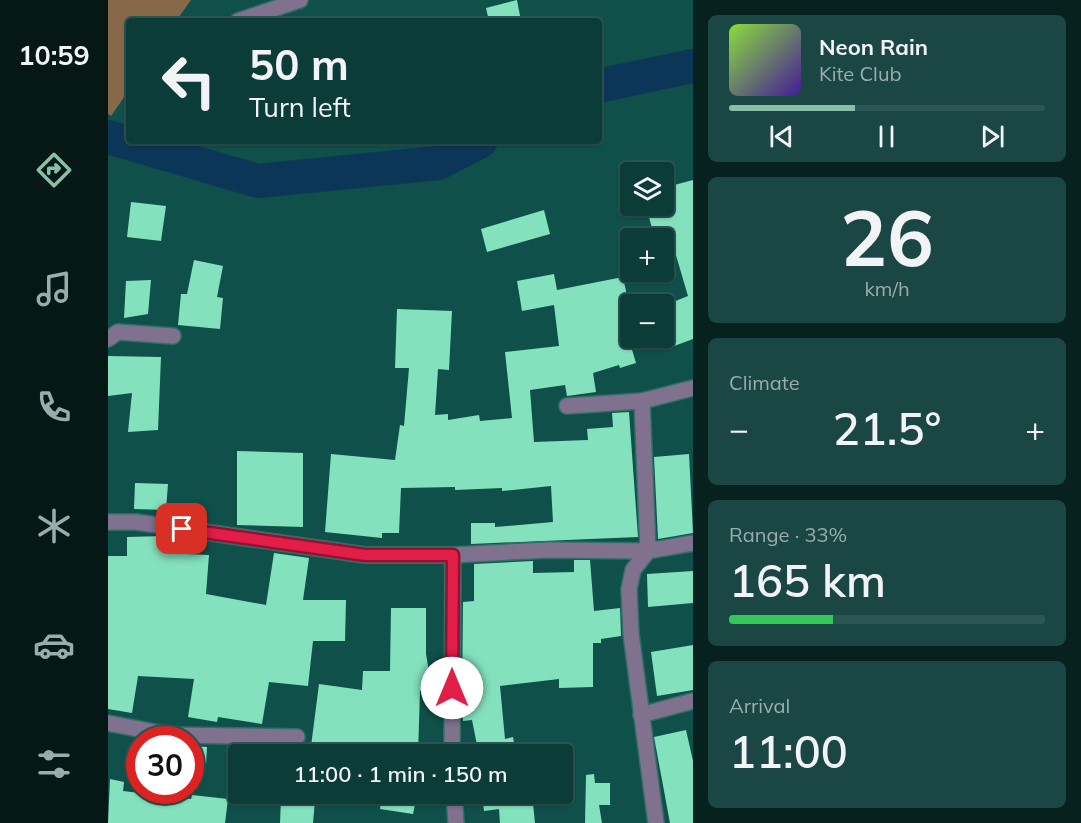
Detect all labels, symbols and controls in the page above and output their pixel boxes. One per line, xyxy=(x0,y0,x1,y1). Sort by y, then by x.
text: Neon Rain xyxy=(819,33,928,61)
text: 10:59 xyxy=(18,38,90,72)
text: 50 m xyxy=(249,38,349,91)
icon: left xyxy=(150,42,228,120)
text: Kite Club xyxy=(819,61,901,86)
text: Turn left xyxy=(249,90,351,124)
icon: previous xyxy=(765,120,798,153)
icon: pause xyxy=(870,120,903,153)
icon: next xyxy=(976,120,1009,153)
icon: directions xyxy=(33,149,75,191)
map controls xyxy=(620,162,674,348)
button: layers xyxy=(620,162,674,216)
text: 26 xyxy=(840,188,934,286)
button: + xyxy=(620,228,674,282)
icon: music xyxy=(33,268,75,310)
text: km/h xyxy=(864,276,910,301)
button: − xyxy=(620,294,674,348)
text: Climate xyxy=(729,370,800,395)
icon: phone xyxy=(33,386,75,428)
text: 21.5° xyxy=(833,400,941,456)
text: − xyxy=(729,408,749,449)
text: + xyxy=(1025,408,1045,449)
pin xyxy=(156,503,207,554)
icon: climate xyxy=(33,505,75,547)
icon: arrive xyxy=(165,512,198,545)
text: Range · 33% xyxy=(729,522,847,547)
text: 165 km xyxy=(729,552,886,608)
icon: car xyxy=(33,624,75,666)
position arrow xyxy=(420,656,484,720)
text: Arrival xyxy=(729,693,790,718)
text: 11:00 xyxy=(729,723,848,779)
speed limit sign: 30 xyxy=(126,726,204,804)
icon: filters xyxy=(33,743,75,785)
text: 11:00 · 1 min · 150 m xyxy=(293,760,508,788)

